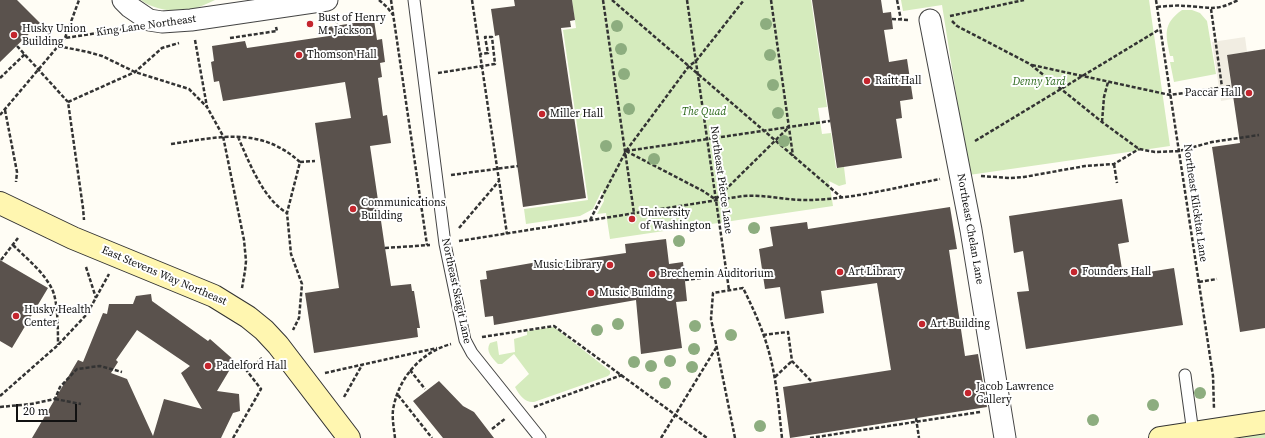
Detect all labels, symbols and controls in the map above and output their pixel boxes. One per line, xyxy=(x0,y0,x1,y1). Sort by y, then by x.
place label: Bust of Henry M. Jackson xyxy=(318,11,386,37)
street label: King Lane Northeast xyxy=(95,12,197,40)
marker: Bust of Henry M. Jackson xyxy=(305,19,315,29)
place label: Husky Union Building xyxy=(22,22,86,48)
marker: Husky Union Building xyxy=(9,30,19,40)
place label: Thomson Hall xyxy=(307,48,377,62)
marker: Thomson Hall xyxy=(294,50,304,60)
place label: Raitt Hall xyxy=(875,74,921,88)
park label: Denny Yard xyxy=(1012,75,1066,89)
marker: Raitt Hall xyxy=(862,76,872,86)
place label: Paccar Hall xyxy=(1185,86,1241,100)
marker: Paccar Hall xyxy=(1244,88,1254,98)
park label: The Quad xyxy=(682,105,726,119)
place label: Miller Hall xyxy=(550,107,603,121)
marker: Miller Hall xyxy=(537,109,547,119)
street label: Northeast Pierce Lane xyxy=(707,125,735,235)
street label: Northeast Klickitat Lane xyxy=(1180,143,1210,263)
street label: Northeast Chelan Lane xyxy=(954,172,986,286)
place label: Communications Building xyxy=(361,196,445,222)
marker: Communications Building xyxy=(348,204,358,214)
place label: University of Washington xyxy=(640,206,711,232)
marker: University of Washington xyxy=(627,214,637,224)
street label: Northeast Skagit Lane xyxy=(438,237,474,345)
street label: East Stevens Way Northeast xyxy=(99,244,229,308)
place label: Music Library xyxy=(533,258,602,272)
marker: Music Library xyxy=(605,260,615,270)
place label: Art Library xyxy=(848,265,903,279)
place label: Founders Hall xyxy=(1082,265,1151,279)
place label: Brechemin Auditorium xyxy=(660,267,774,281)
marker: Art Library xyxy=(835,267,845,277)
marker: Founders Hall xyxy=(1069,267,1079,277)
marker: Brechemin Auditorium xyxy=(647,269,657,279)
place label: Music Building xyxy=(599,286,673,300)
marker: Music Building xyxy=(586,288,596,298)
place label: Husky Health Center xyxy=(24,303,91,329)
marker: Husky Health Center xyxy=(11,311,21,321)
place label: Art Building xyxy=(930,317,990,331)
marker: Art Building xyxy=(917,319,927,329)
place label: Padelford Hall xyxy=(216,359,287,373)
marker: Padelford Hall xyxy=(203,361,213,371)
place label: Jacob Lawrence Gallery xyxy=(976,380,1054,406)
marker: Jacob Lawrence Gallery xyxy=(963,388,973,398)
scale bar xyxy=(18,396,79,422)
text: 20 m xyxy=(23,403,49,419)

